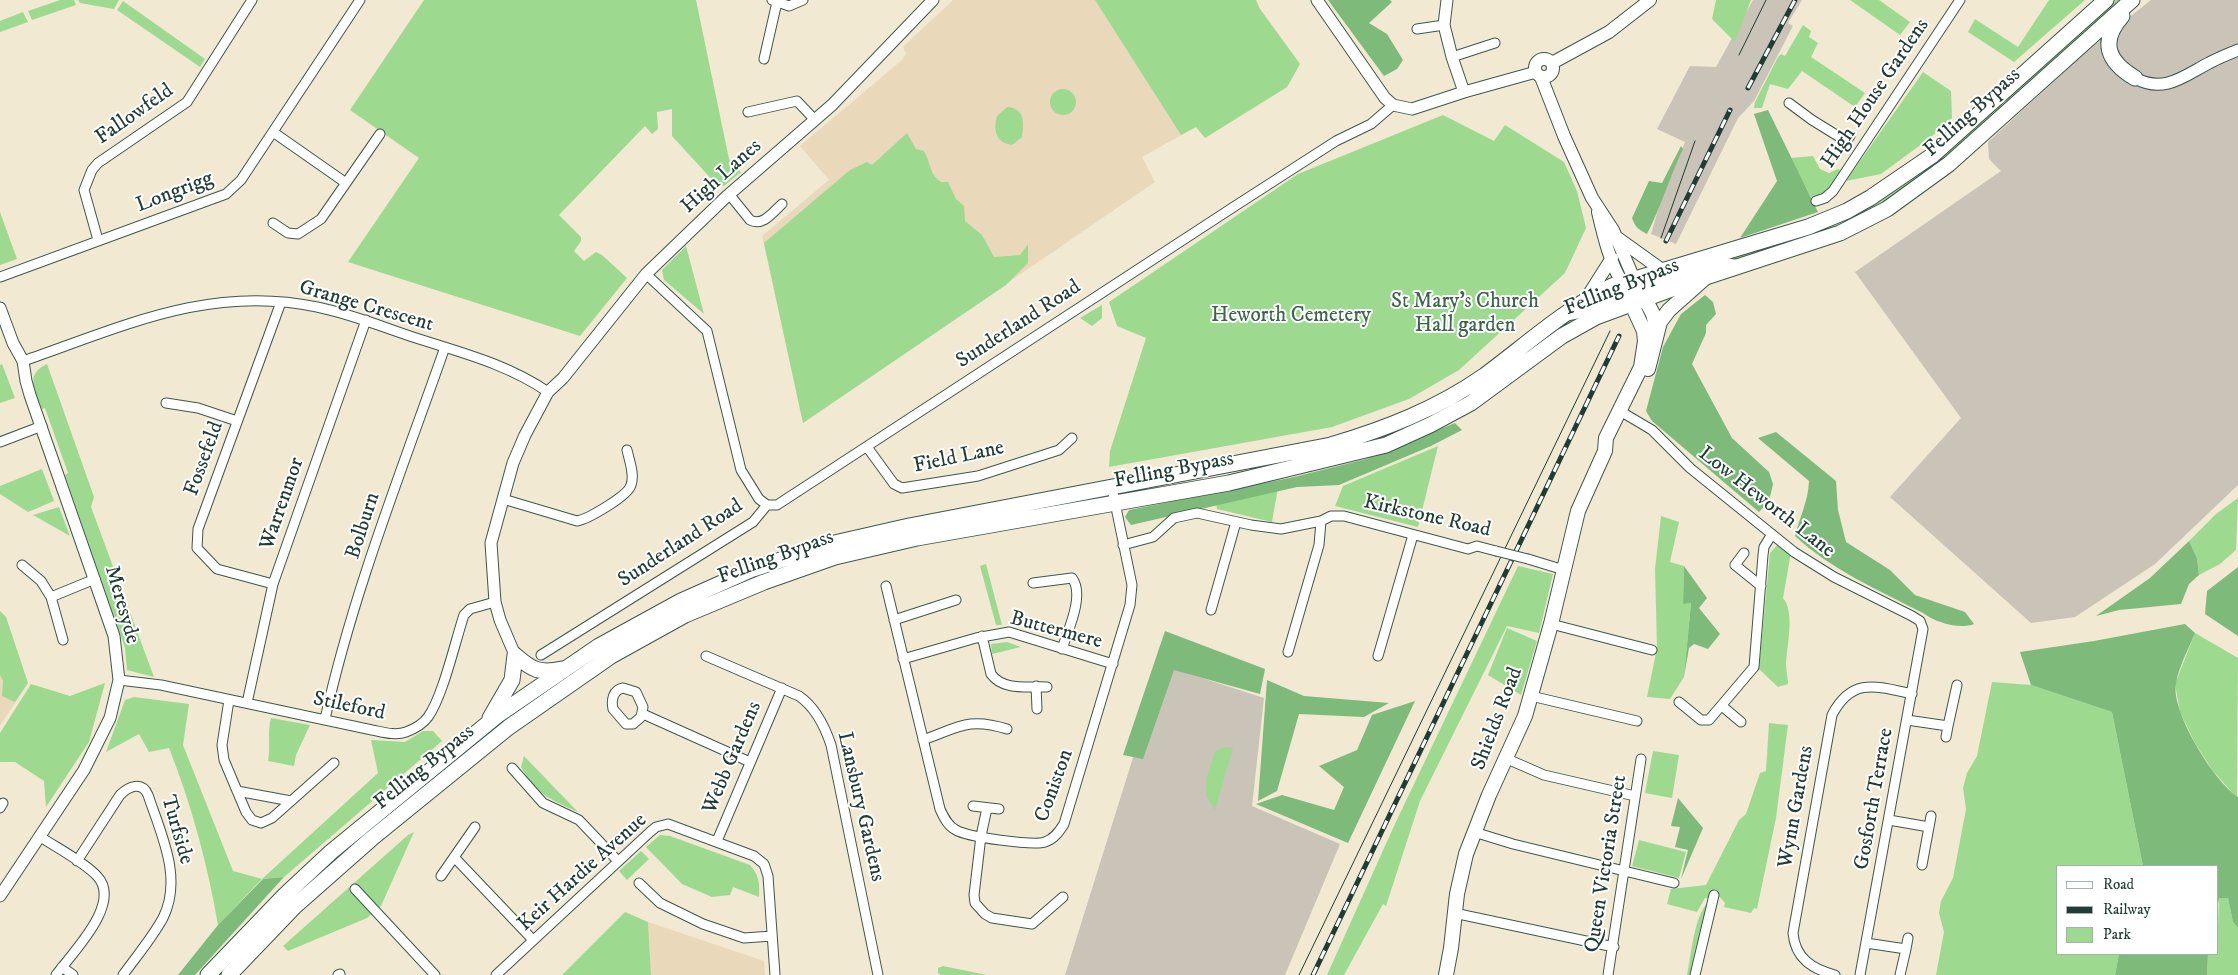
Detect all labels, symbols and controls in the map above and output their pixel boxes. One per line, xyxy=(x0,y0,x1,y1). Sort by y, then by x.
street label: High House Gardens xyxy=(1817,14,1935,174)
street label: Felling Bypass xyxy=(1919,63,2027,163)
street label: Fallowfeld xyxy=(91,79,179,151)
street label: High Lanes xyxy=(677,134,767,220)
street label: Longrigg xyxy=(133,167,217,219)
street label: Felling Bypass xyxy=(1561,254,1683,322)
street label: Sunderland Road xyxy=(952,275,1086,375)
street label: Grange Crescent xyxy=(296,276,436,338)
park label: St Mary's Church Hall garden xyxy=(1391,290,1539,340)
park label: Heworth Cemetery xyxy=(1211,304,1371,330)
street label: Fossefeld xyxy=(180,418,230,500)
street label: Field Lane xyxy=(911,436,1007,480)
street label: Low Heworth Lane xyxy=(1693,442,1839,564)
street label: Felling Bypass xyxy=(1112,447,1236,495)
street label: Warrenmor xyxy=(255,455,311,553)
street label: Bolburn xyxy=(341,490,387,562)
street label: Kirkstone Road xyxy=(1361,490,1493,544)
street label: Sunderland Road xyxy=(614,494,748,594)
street label: Felling Bypass xyxy=(715,525,837,591)
street label: Meresyde xyxy=(98,563,144,647)
street label: Buttermere xyxy=(1007,607,1105,655)
street label: Shields Road xyxy=(1467,664,1529,774)
street label: Stileford xyxy=(311,687,387,727)
street label: Webb Gardens xyxy=(698,698,768,818)
street label: Felling Bypass xyxy=(370,720,480,816)
street label: Gosforth Terrace xyxy=(1850,726,1900,872)
street label: Lansbury Gardens xyxy=(831,730,889,884)
street label: Wynn Gardens xyxy=(1774,744,1820,870)
street label: Coniston xyxy=(1030,746,1080,826)
street label: Queen Victoria Street xyxy=(1581,773,1633,955)
street label: Turfside xyxy=(154,793,198,867)
street label: Keir Hardie Avenue xyxy=(513,808,653,938)
legend xyxy=(2056,865,2218,955)
text: Road xyxy=(2103,875,2134,894)
text: Railway xyxy=(2103,900,2151,919)
text: Park xyxy=(2103,925,2131,944)

